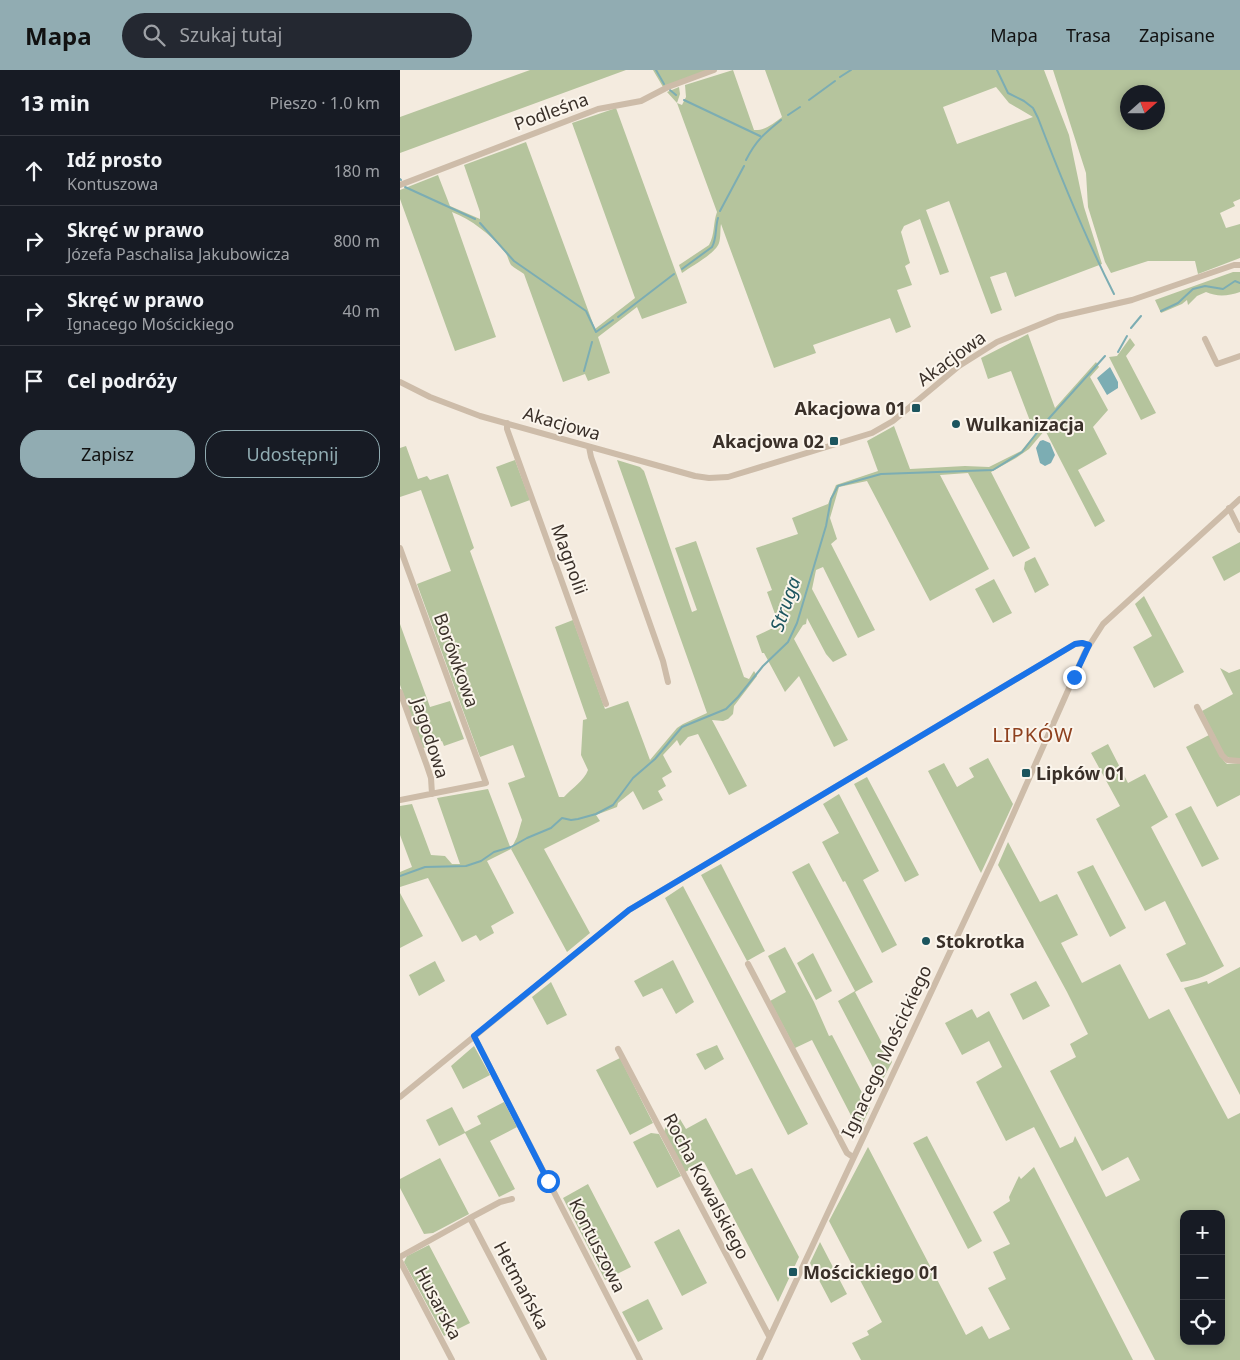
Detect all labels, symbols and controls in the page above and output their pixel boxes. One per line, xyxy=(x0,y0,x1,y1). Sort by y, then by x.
search box xyxy=(122,13,472,58)
text: Mapa xyxy=(25,19,92,52)
icon: search xyxy=(140,21,168,49)
text: Szukaj tutaj xyxy=(180,22,282,48)
text: Mapa xyxy=(990,23,1038,47)
text: Trasa xyxy=(1066,23,1111,47)
text: Zapisane xyxy=(1139,23,1215,47)
north arrow xyxy=(1120,85,1165,130)
street label: Podleśna xyxy=(510,86,592,136)
text: 13 min xyxy=(20,89,90,117)
text: Pieszo · 1.0 km xyxy=(269,92,380,114)
text: Idź prosto xyxy=(67,147,162,173)
icon: ahead xyxy=(20,157,48,185)
text: 180 m xyxy=(333,160,380,182)
text: Kontuszowa xyxy=(67,173,158,195)
text: Skręć w prawo xyxy=(67,217,204,243)
icon: right xyxy=(20,227,48,255)
text: 800 m xyxy=(333,230,380,252)
text: Józefa Paschalisa Jakubowicza xyxy=(67,243,290,265)
text: Skręć w prawo xyxy=(67,287,204,313)
icon: right xyxy=(20,297,48,325)
text: 40 m xyxy=(343,300,380,322)
text: Ignacego Mościckiego xyxy=(67,313,234,335)
street label: Akacjowa xyxy=(912,325,990,391)
icon: arrive xyxy=(20,367,48,395)
text: Cel podróży xyxy=(67,368,177,394)
place label: Akacjowa 01 xyxy=(795,396,906,420)
street label: Akacjowa xyxy=(521,401,603,445)
marker: Akacjowa 01 xyxy=(910,402,922,414)
place label: Wulkanizacja xyxy=(966,412,1084,436)
marker: Wulkanizacja xyxy=(950,418,962,430)
place label: Akacjowa 02 xyxy=(713,429,824,453)
button: Zapisz xyxy=(20,430,195,478)
button: Udostępnij xyxy=(205,430,380,478)
marker: Akacjowa 02 xyxy=(828,435,840,447)
street label: Magnolii xyxy=(546,520,594,598)
water label: Struga xyxy=(764,573,807,635)
street label: Borówkowa xyxy=(429,610,485,710)
route end xyxy=(1063,666,1086,689)
street label: Jagodowa xyxy=(406,693,455,781)
district label: LIPKÓW xyxy=(992,721,1074,748)
place label: Lipków 01 xyxy=(1036,761,1126,785)
marker: Lipków 01 xyxy=(1020,767,1032,779)
place label: Stokrotka xyxy=(936,929,1025,953)
marker: Stokrotka xyxy=(920,935,932,947)
street label: Ignacego Mościckiego xyxy=(835,961,937,1141)
street label: Rocha Kowalskiego xyxy=(658,1109,756,1263)
route start xyxy=(537,1170,560,1193)
street label: Kontuszowa xyxy=(564,1194,632,1296)
map controls xyxy=(1180,1210,1225,1345)
button: + xyxy=(1180,1210,1225,1255)
street label: Hetmańska xyxy=(489,1237,555,1333)
button: − xyxy=(1180,1255,1225,1300)
place label: Mościckiego 01 xyxy=(803,1260,939,1284)
street label: Husarska xyxy=(410,1263,468,1343)
marker: Mościckiego 01 xyxy=(787,1266,799,1278)
button: locate xyxy=(1180,1300,1225,1345)

